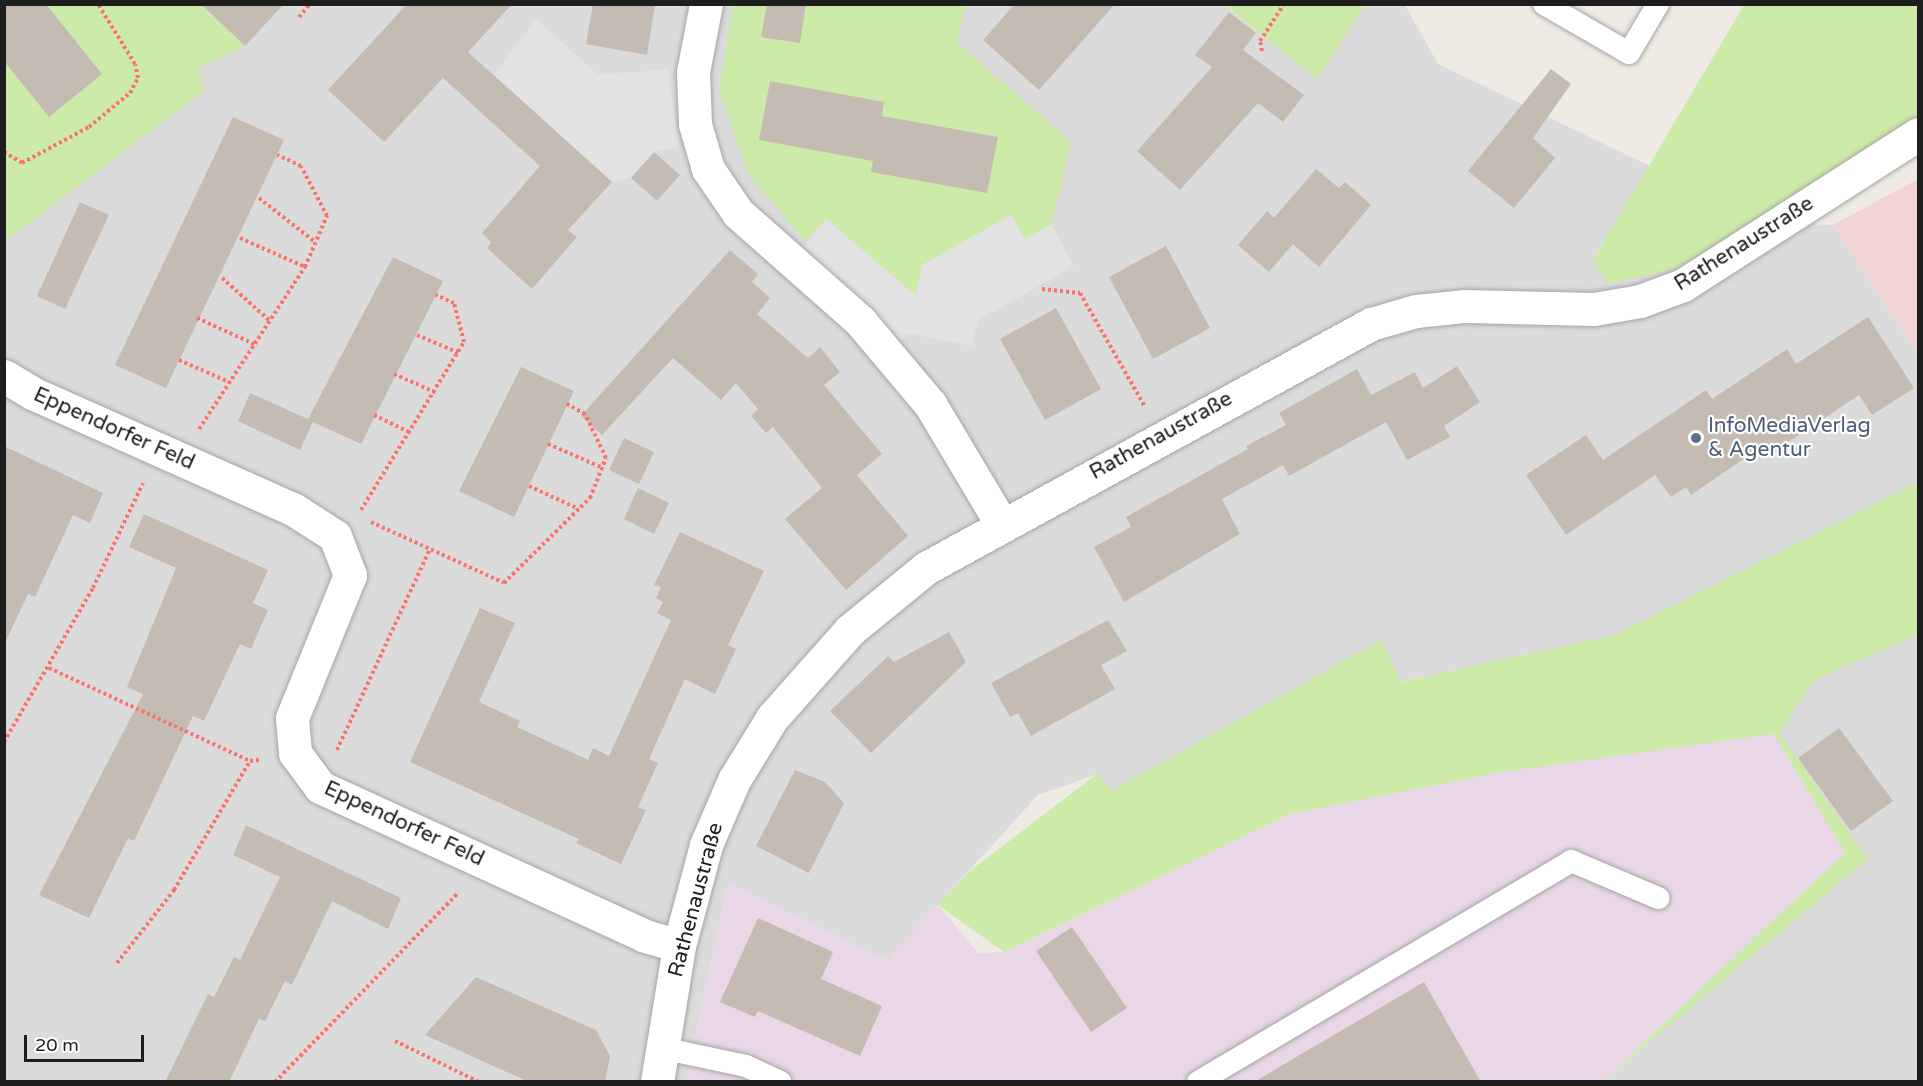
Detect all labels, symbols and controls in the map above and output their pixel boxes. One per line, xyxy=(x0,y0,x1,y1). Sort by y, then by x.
street label: Rathenaustraße xyxy=(1670,191,1818,297)
street label: Eppendorfer Feld xyxy=(30,382,198,476)
street label: Rathenaustraße xyxy=(1085,386,1237,486)
place label: InfoMediaVerlag & Agentur xyxy=(1708,413,1871,463)
marker: InfoMediaVerlag & Agentur xyxy=(1689,431,1703,445)
street label: Eppendorfer Feld xyxy=(320,776,488,872)
street label: Rathenaustraße xyxy=(663,820,729,980)
scale bar xyxy=(27,1023,147,1061)
text: 20 m xyxy=(35,1034,79,1056)

